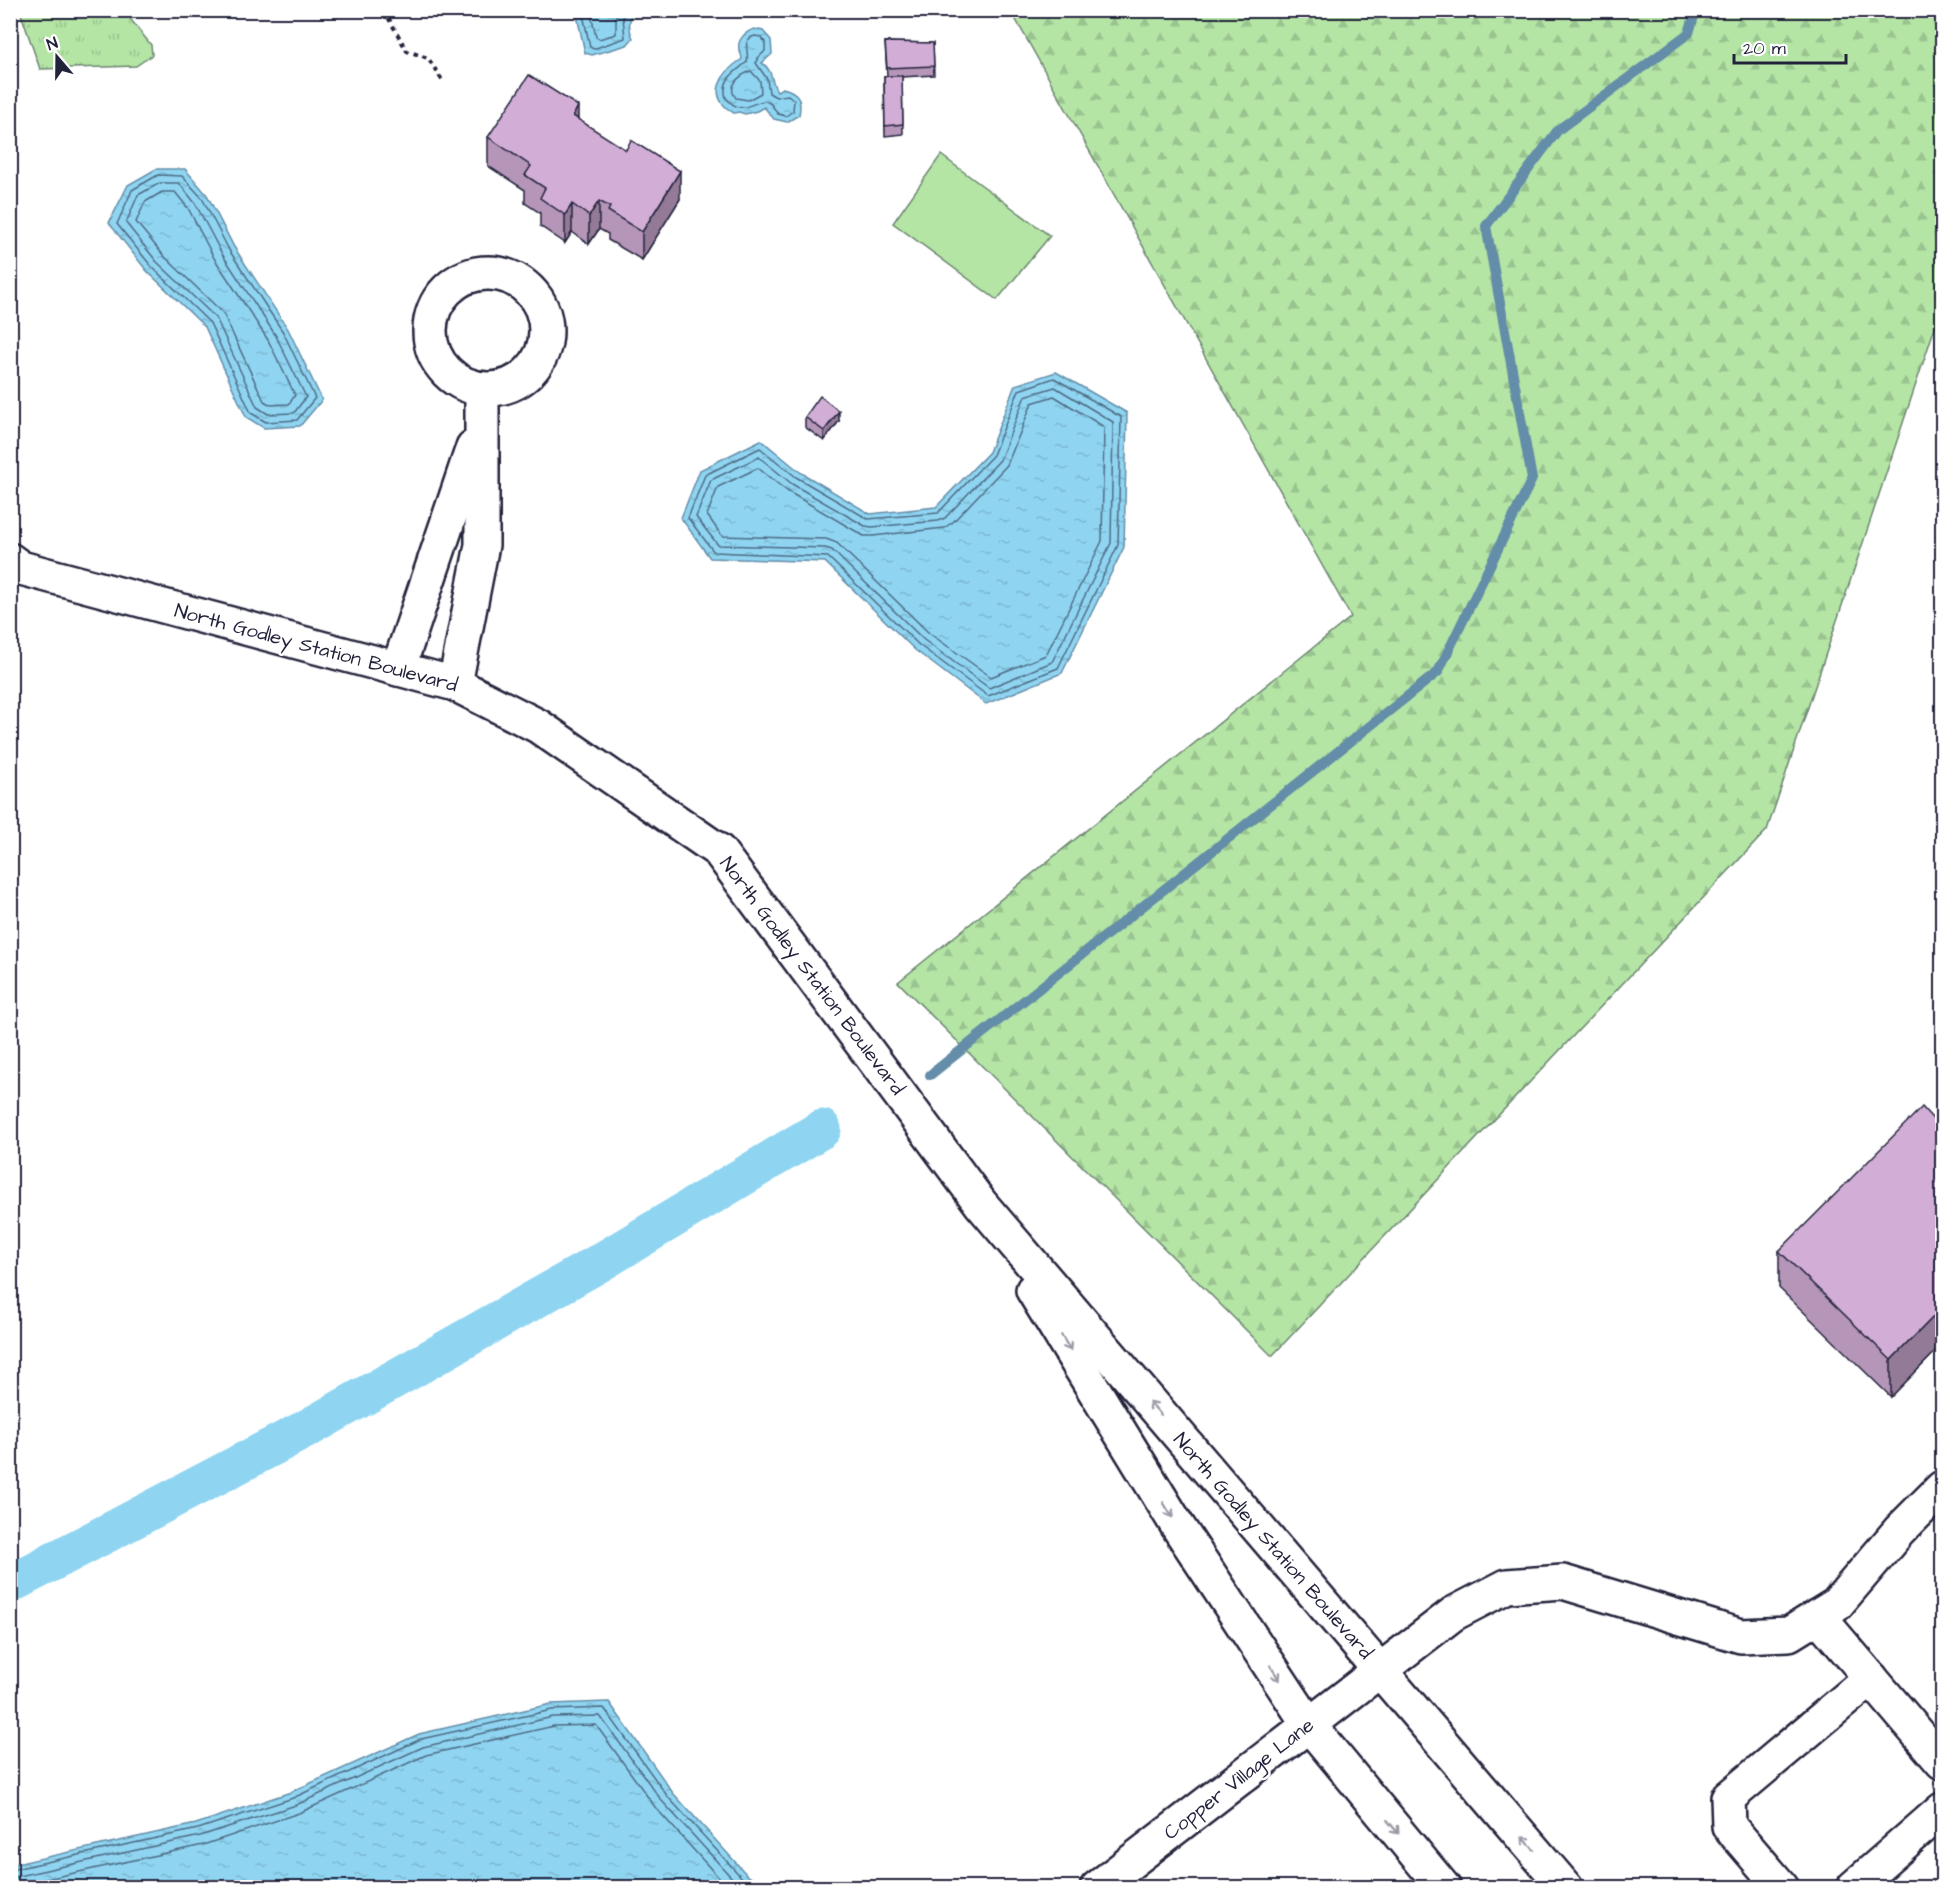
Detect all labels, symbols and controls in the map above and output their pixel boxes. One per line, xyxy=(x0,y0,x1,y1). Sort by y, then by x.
north arrow xyxy=(27,27,87,87)
scale bar xyxy=(1734,27,1846,65)
text: N xyxy=(44,32,61,56)
text: 20 m xyxy=(1743,36,1786,61)
street label: North Godley Station Boulevard xyxy=(171,597,461,700)
street label: North Godley Station Boulevard xyxy=(712,851,911,1102)
one-way arrow xyxy=(1060,1334,1072,1351)
one-way arrow xyxy=(1148,1401,1162,1416)
street label: North Godley Station Boulevard xyxy=(1166,1427,1379,1666)
one-way arrow xyxy=(1162,1501,1174,1518)
one-way arrow xyxy=(1268,1664,1281,1681)
street label: Copper Village Lane xyxy=(1158,1711,1321,1847)
one-way arrow xyxy=(1387,1819,1400,1835)
one-way arrow xyxy=(1521,1836,1535,1851)

